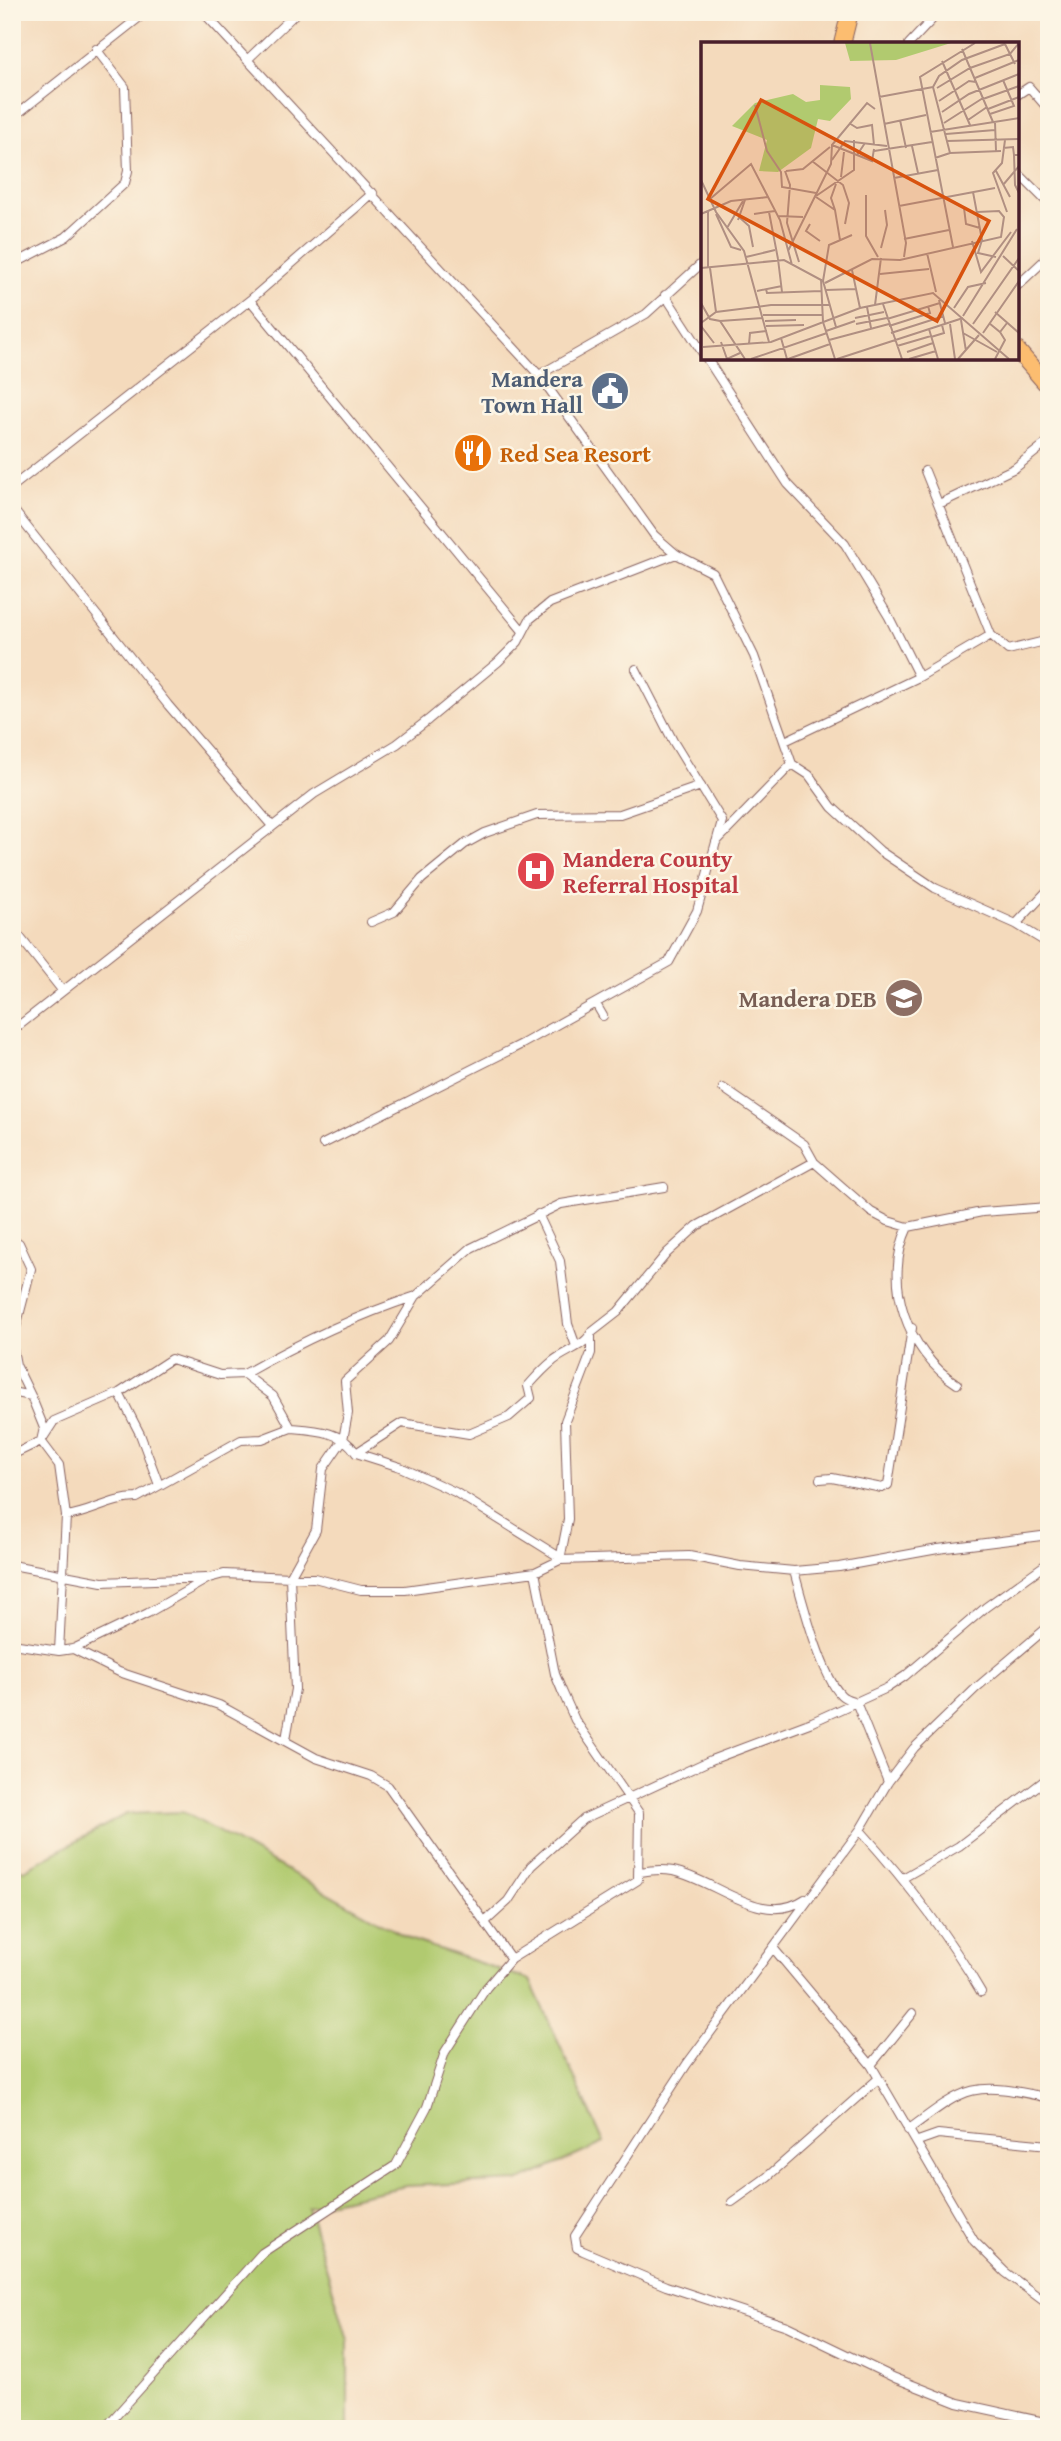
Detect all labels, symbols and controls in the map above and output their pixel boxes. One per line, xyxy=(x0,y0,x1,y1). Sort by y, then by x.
inset map xyxy=(701,42,1019,360)
place label: Mandera Town Hall xyxy=(481,362,583,421)
public building icon: Mandera Town Hall xyxy=(589,370,631,412)
restaurant icon: Red Sea Resort xyxy=(452,432,494,474)
place label: Red Sea Resort xyxy=(500,437,651,470)
place label: Mandera County Referral Hospital xyxy=(563,842,739,901)
hospital icon: Mandera County Referral Hospital xyxy=(515,850,557,892)
school or university icon: Mandera DEB xyxy=(883,977,925,1019)
place label: Mandera DEB xyxy=(739,982,877,1015)

